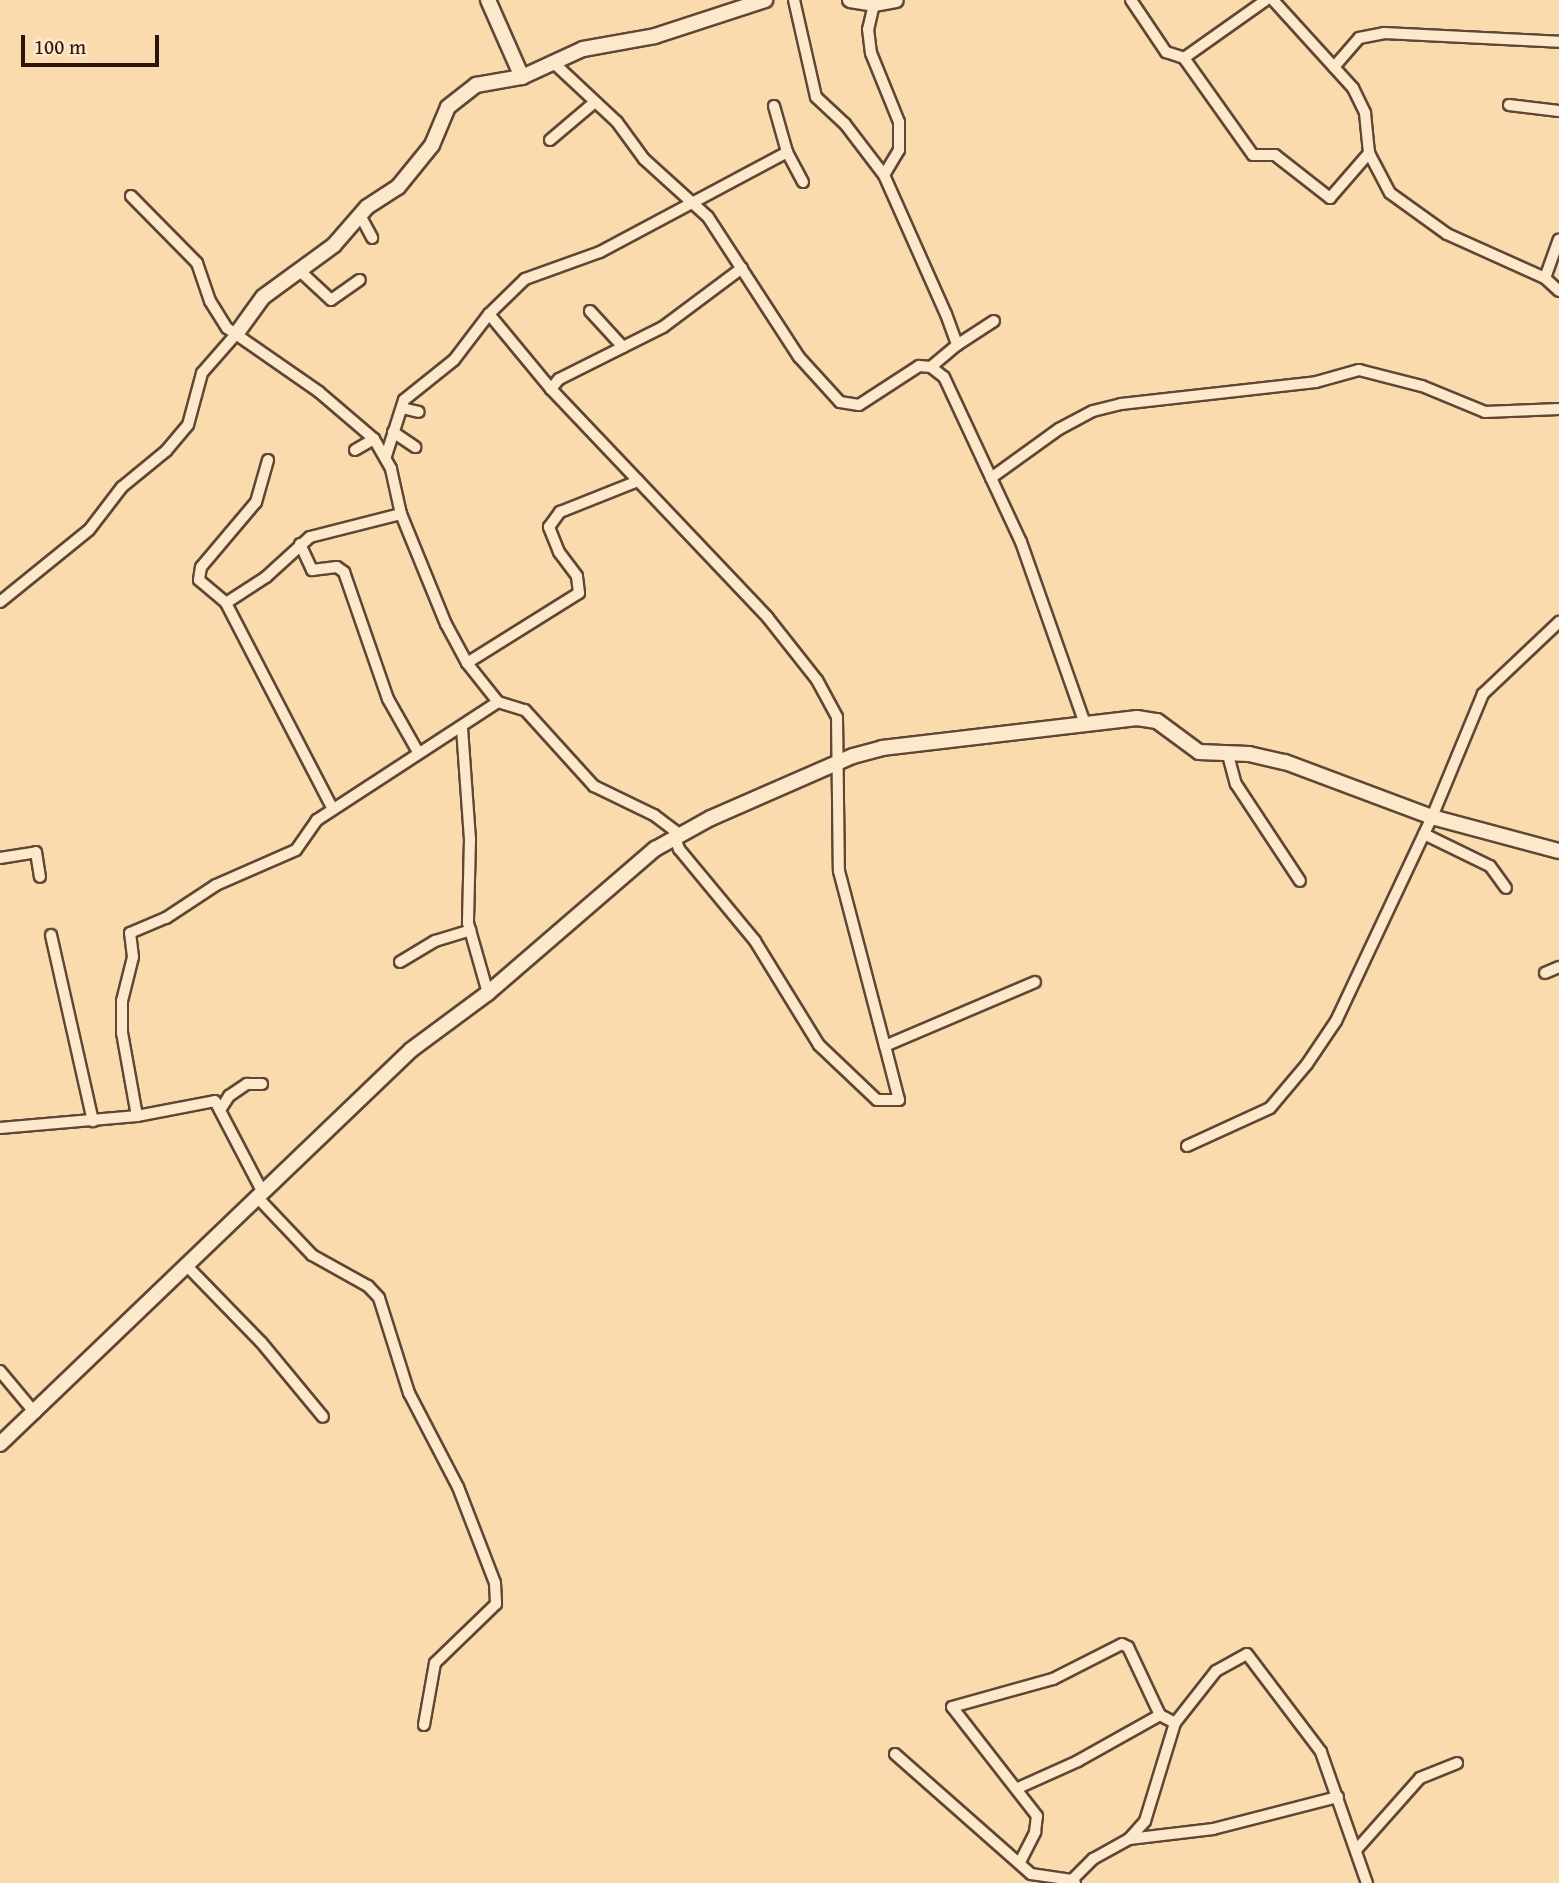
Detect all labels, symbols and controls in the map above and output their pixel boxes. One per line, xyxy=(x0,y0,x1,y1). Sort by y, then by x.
scale bar xyxy=(24,21,163,65)
text: 100 m xyxy=(34,31,86,62)

